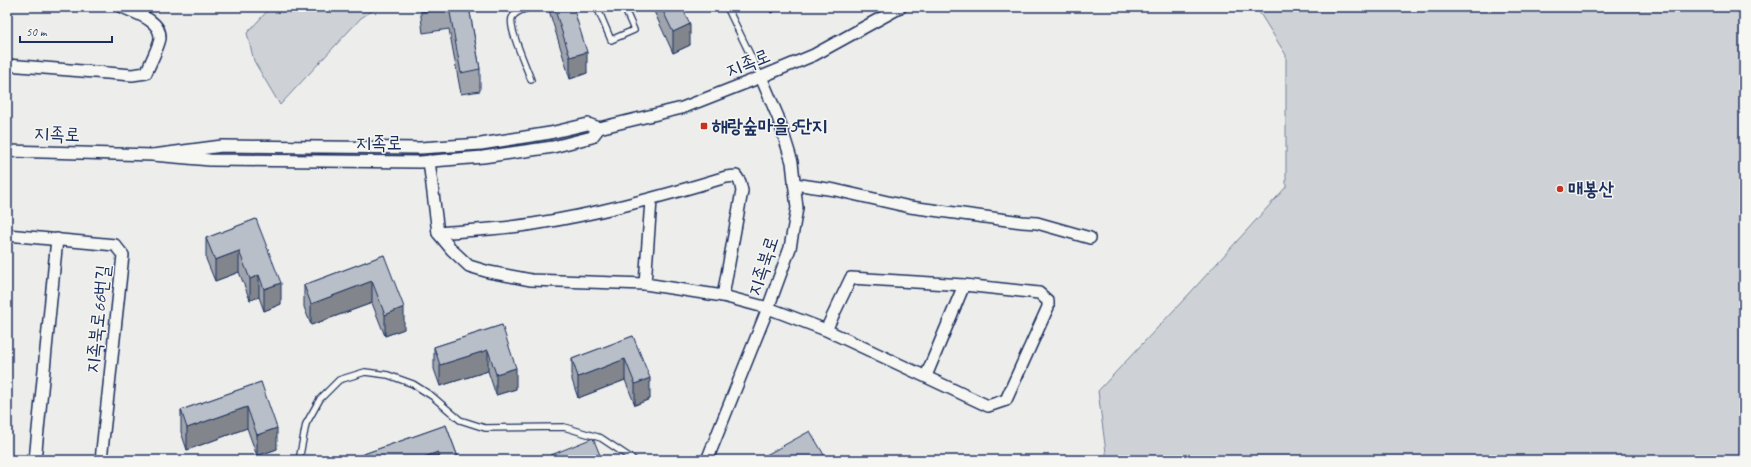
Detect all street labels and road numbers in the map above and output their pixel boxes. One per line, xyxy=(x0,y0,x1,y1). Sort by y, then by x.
street label: 지족로 xyxy=(722,43,774,83)
street label: 지족로 xyxy=(34,121,80,147)
street label: 지족로 xyxy=(356,131,402,155)
street label: 지족북로 xyxy=(742,233,784,299)
street label: 지족북로66번길 xyxy=(80,264,116,374)

